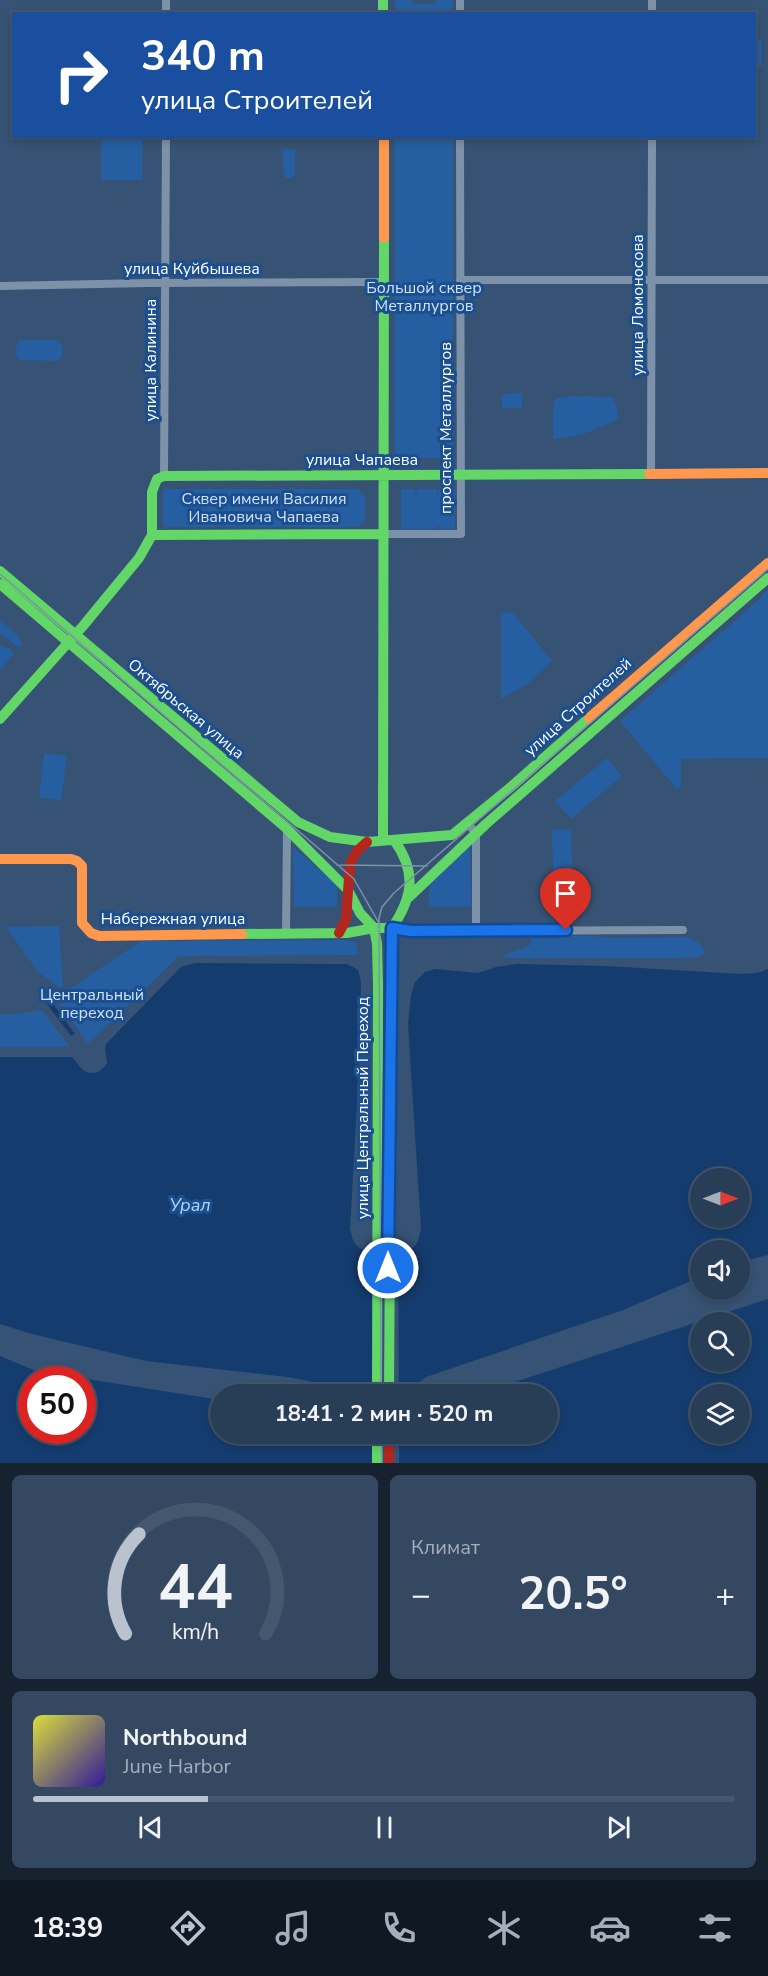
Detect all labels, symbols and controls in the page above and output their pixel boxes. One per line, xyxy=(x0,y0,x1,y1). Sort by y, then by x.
text: 340 m xyxy=(141,28,265,85)
icon: right xyxy=(42,36,120,114)
text: улица Строителей xyxy=(141,82,373,119)
street label: улица Ломоносова xyxy=(627,234,649,376)
street label: улица Куйбышева xyxy=(124,258,260,280)
park label: Большой сквер Металлургов xyxy=(366,277,482,317)
street label: улица Калинина xyxy=(140,299,162,421)
street label: проспект Металлургов xyxy=(435,342,457,514)
street label: улица Чапаева xyxy=(306,449,418,471)
park label: Сквер имени Василия Ивановича Чапаева xyxy=(181,488,347,528)
street label: улица Строителей xyxy=(520,653,636,761)
street label: Октябрьская улица xyxy=(123,654,249,764)
pin xyxy=(540,868,591,930)
icon: arrive xyxy=(549,877,582,910)
street label: Набережная улица xyxy=(101,908,245,930)
park label: Центральный переход xyxy=(40,984,144,1024)
street label: улица Центральный Переход xyxy=(352,996,374,1219)
north arrow xyxy=(690,1168,750,1228)
map controls xyxy=(690,1168,750,1444)
water label: Урал xyxy=(169,1193,211,1217)
position arrow xyxy=(356,1236,420,1300)
button: sound xyxy=(690,1240,750,1300)
button: search xyxy=(690,1312,750,1372)
speed limit sign: 50 xyxy=(18,1366,96,1444)
button: layers xyxy=(690,1384,750,1444)
text: 18:41 · 2 мин · 520 m xyxy=(275,1399,493,1429)
text: Климат xyxy=(411,1534,480,1561)
text: 44 xyxy=(158,1545,232,1630)
text: 20.5° xyxy=(518,1564,628,1625)
text: − xyxy=(411,1573,431,1618)
text: + xyxy=(715,1573,735,1618)
text: km/h xyxy=(171,1617,219,1647)
text: Northbound xyxy=(123,1723,247,1753)
text: June Harbor xyxy=(123,1753,231,1780)
icon: previous xyxy=(134,1811,167,1844)
icon: pause xyxy=(368,1811,401,1844)
icon: next xyxy=(602,1811,635,1844)
icon: directions xyxy=(167,1907,209,1949)
icon: music xyxy=(272,1907,314,1949)
icon: phone xyxy=(378,1907,420,1949)
icon: climate xyxy=(483,1907,525,1949)
icon: car xyxy=(589,1907,631,1949)
icon: filters xyxy=(694,1907,736,1949)
text: 18:39 xyxy=(32,1910,103,1947)

